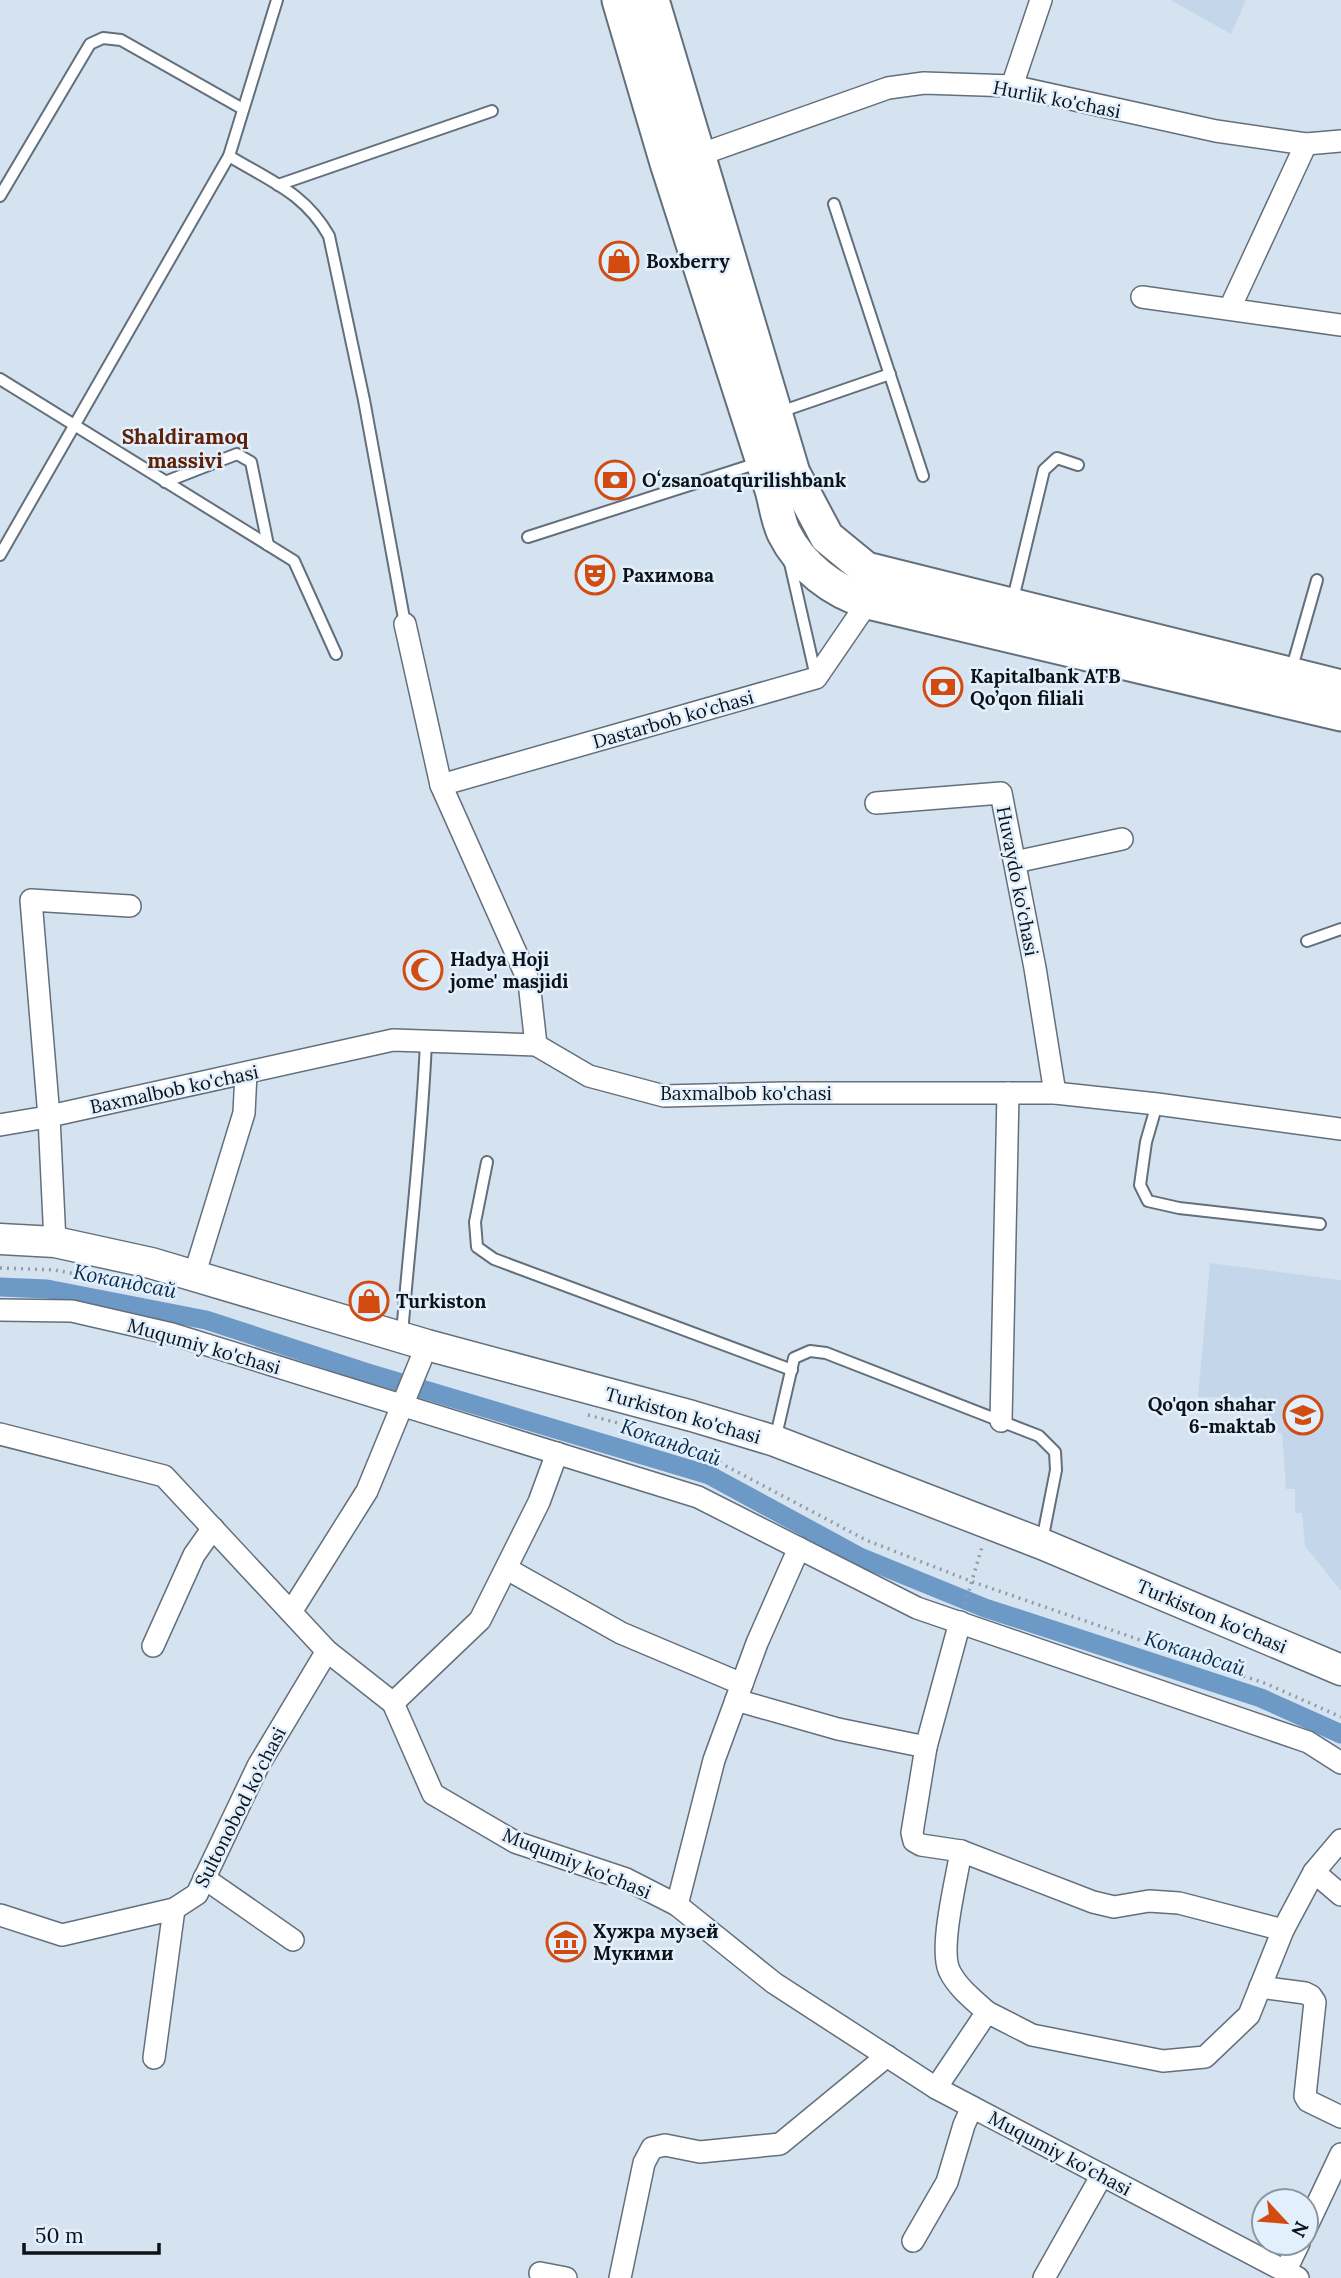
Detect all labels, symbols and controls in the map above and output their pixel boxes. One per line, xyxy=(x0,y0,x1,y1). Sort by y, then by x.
street label: Hurlik ko'chasi xyxy=(991,75,1123,123)
shop icon: Boxberry xyxy=(598,240,640,282)
place label: Boxberry xyxy=(646,249,730,273)
district label: Shaldiramoq massivi xyxy=(122,423,249,474)
bank icon: Oʻzsanoatqurilishbank xyxy=(594,459,636,501)
place label: Oʻzsanoatqurilishbank xyxy=(642,468,846,492)
theatre icon: Рахимова xyxy=(574,554,616,596)
place label: Рахимова xyxy=(622,563,714,587)
place label: Kapitalbank ATB Qo’qon filiali xyxy=(970,664,1121,710)
bank icon: Kapitalbank ATB Qo’qon filiali xyxy=(922,666,964,708)
street label: Dastarbob ko'chasi xyxy=(590,685,756,753)
street label: Huvaydo ko'chasi xyxy=(992,804,1044,958)
place label: Hadya Hoji jome' masjidi xyxy=(448,947,569,993)
mosque icon: Hadya Hoji jome' masjidi xyxy=(402,949,444,991)
street label: Baxmalbob ko'chasi xyxy=(87,1059,261,1119)
street label: Baxmalbob ko'chasi xyxy=(660,1081,832,1105)
water label: Кокандсай xyxy=(71,1258,180,1304)
shop icon: Turkiston xyxy=(348,1280,390,1322)
place label: Turkiston xyxy=(396,1289,486,1313)
street label: Muqumiy ko'chasi xyxy=(125,1313,283,1379)
street label: Turkiston ko'chasi xyxy=(602,1381,764,1449)
place label: Qo'qon shahar 6-maktab xyxy=(1148,1392,1276,1438)
school or university icon: Qo'qon shahar 6-maktab xyxy=(1282,1394,1324,1436)
water label: Кокандсай xyxy=(617,1412,725,1472)
street label: Turkiston ko'chasi xyxy=(1133,1574,1291,1658)
water label: Кокандсай xyxy=(1141,1624,1250,1682)
street label: Sultonobod ko'chasi xyxy=(189,1723,291,1891)
street label: Muqumiy ko'chasi xyxy=(499,1822,655,1904)
place label: Хужра музей Мукими xyxy=(593,1919,718,1965)
museum icon: Хужра музей Мукими xyxy=(545,1921,587,1963)
street label: Muqumiy ko'chasi xyxy=(984,2105,1136,2201)
north arrow xyxy=(1250,2187,1320,2257)
scale bar xyxy=(24,2212,159,2256)
text: N xyxy=(1286,2218,1314,2242)
text: 50 m xyxy=(35,2222,84,2249)

